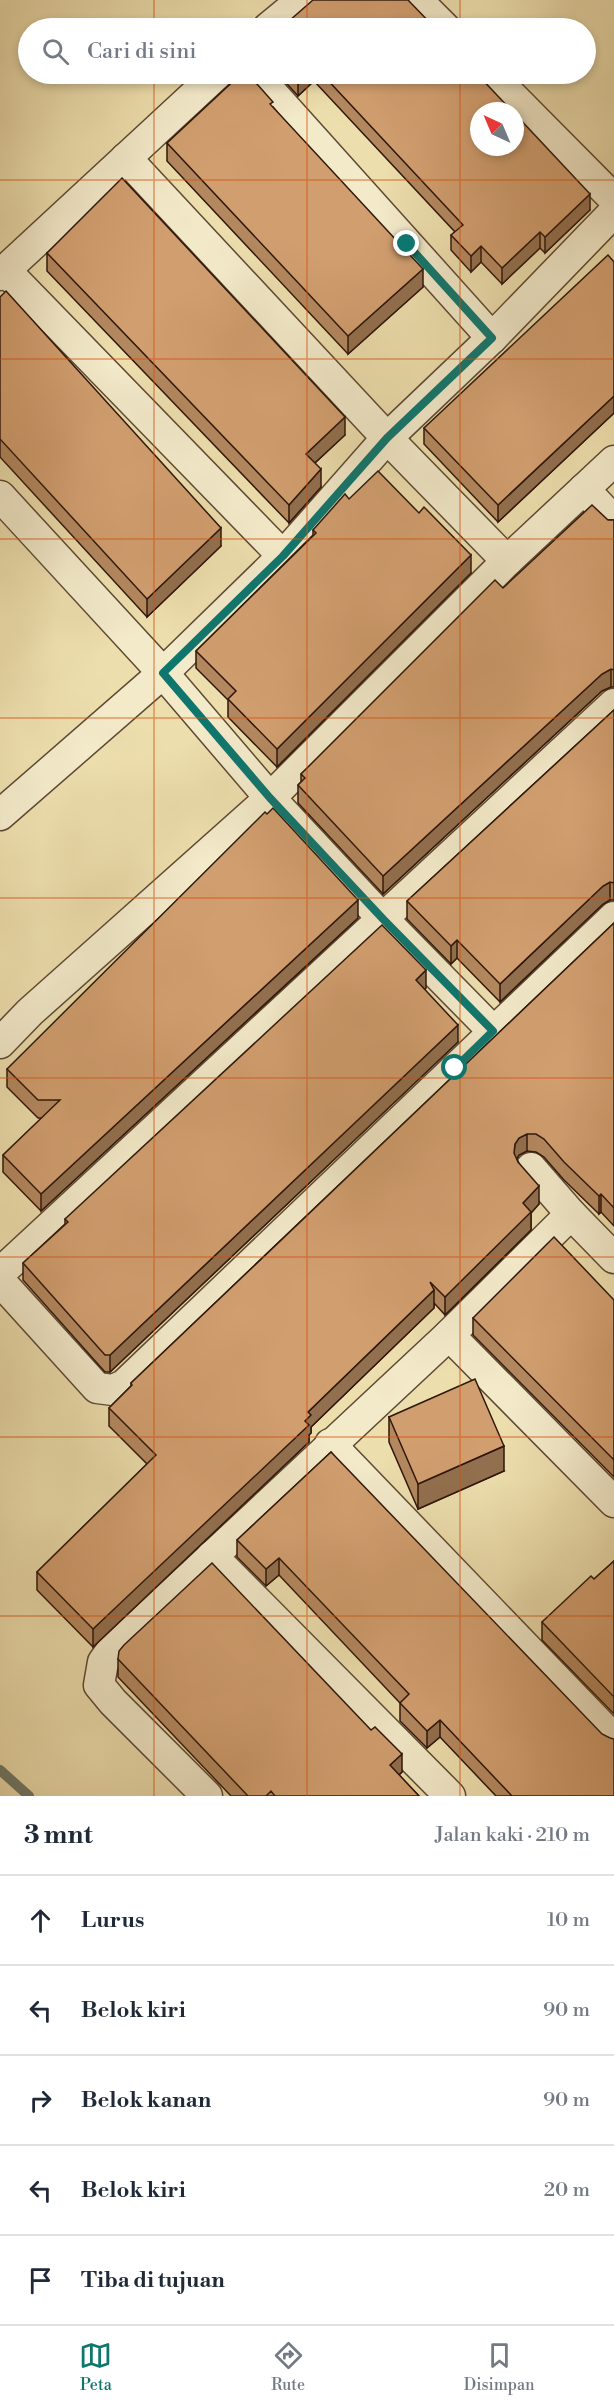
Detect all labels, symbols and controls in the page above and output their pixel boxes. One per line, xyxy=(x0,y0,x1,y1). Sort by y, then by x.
search box xyxy=(18,18,596,84)
icon: search xyxy=(39,35,72,68)
text: Cari di sini xyxy=(87,38,197,65)
north arrow xyxy=(470,102,524,156)
route end xyxy=(393,230,419,256)
route start xyxy=(441,1054,467,1080)
text: 3 mnt xyxy=(24,1819,93,1851)
text: Jalan kaki · 210 m xyxy=(435,1823,590,1848)
icon: ahead xyxy=(24,1904,57,1937)
text: Lurus xyxy=(81,1907,144,1934)
text: 10 m xyxy=(547,1908,590,1933)
icon: left xyxy=(24,1994,57,2027)
text: Belok kiri xyxy=(81,1997,186,2024)
text: 90 m xyxy=(543,1998,590,2023)
icon: right xyxy=(24,2084,57,2117)
text: Belok kanan xyxy=(81,2087,211,2114)
text: 90 m xyxy=(543,2088,590,2113)
icon: left xyxy=(24,2174,57,2207)
text: Belok kiri xyxy=(81,2177,186,2204)
text: 20 m xyxy=(544,2178,590,2203)
icon: arrive xyxy=(24,2264,57,2297)
text: Tiba di tujuan xyxy=(81,2267,225,2294)
tab: Peta xyxy=(79,2339,112,2395)
tab: Rute xyxy=(271,2339,305,2395)
tab: Disimpan xyxy=(464,2339,535,2395)

